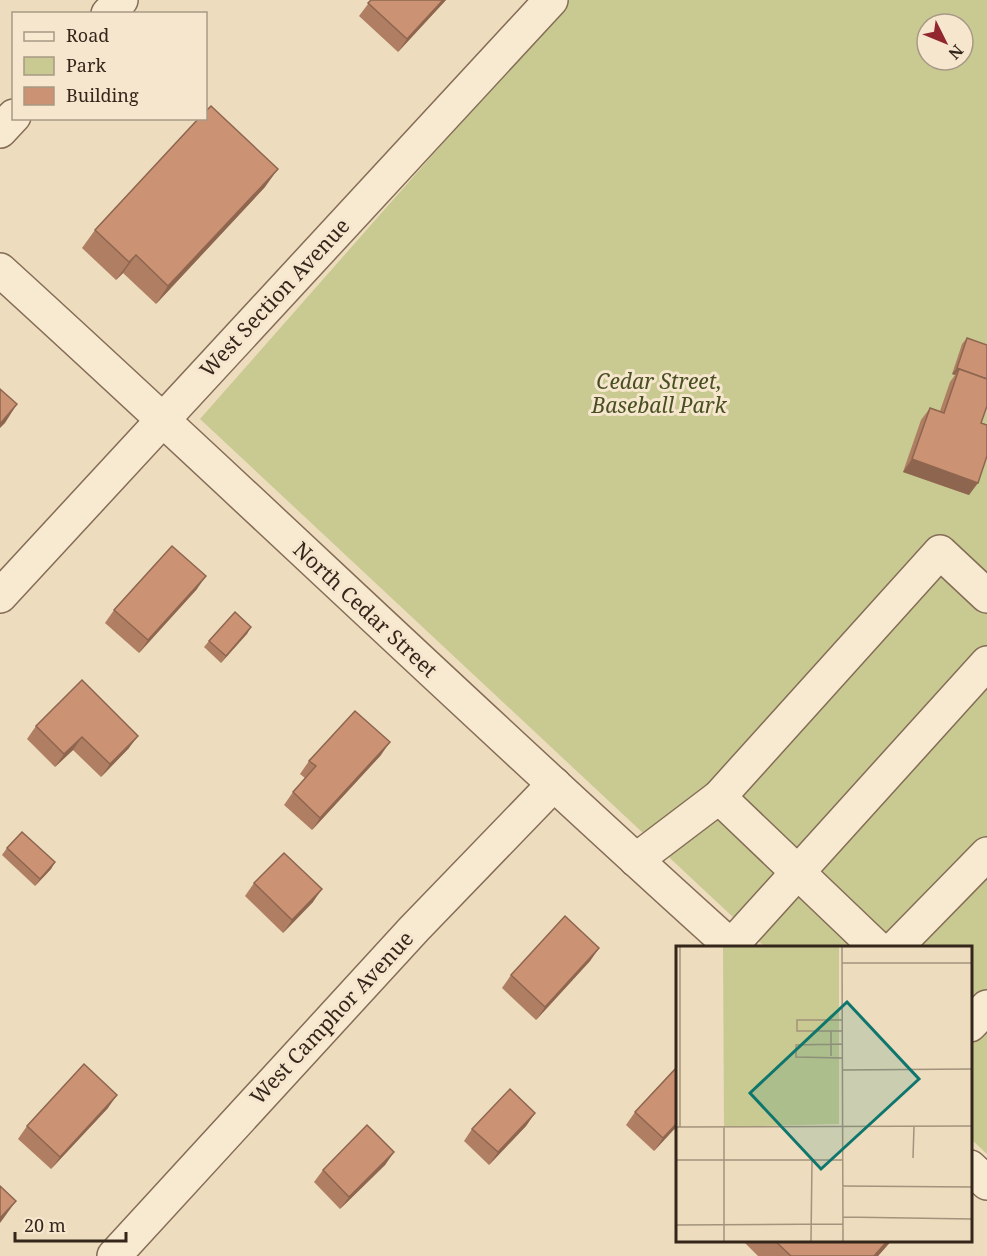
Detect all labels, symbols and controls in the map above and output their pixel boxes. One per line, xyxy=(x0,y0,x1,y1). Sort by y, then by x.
legend xyxy=(12,12,207,120)
north arrow xyxy=(915,12,975,72)
text: Road xyxy=(66,23,109,47)
text: N xyxy=(943,40,968,65)
text: Park xyxy=(66,53,106,77)
text: Building xyxy=(66,83,139,107)
street label: West Section Avenue xyxy=(193,212,355,383)
park label: Cedar Street, Baseball Park xyxy=(590,367,728,419)
street label: North Cedar Street xyxy=(288,535,444,683)
street label: West Camphor Avenue xyxy=(243,925,419,1110)
inset map xyxy=(676,946,972,1241)
scale bar xyxy=(15,1205,126,1243)
text: 20 m xyxy=(24,1213,66,1237)

